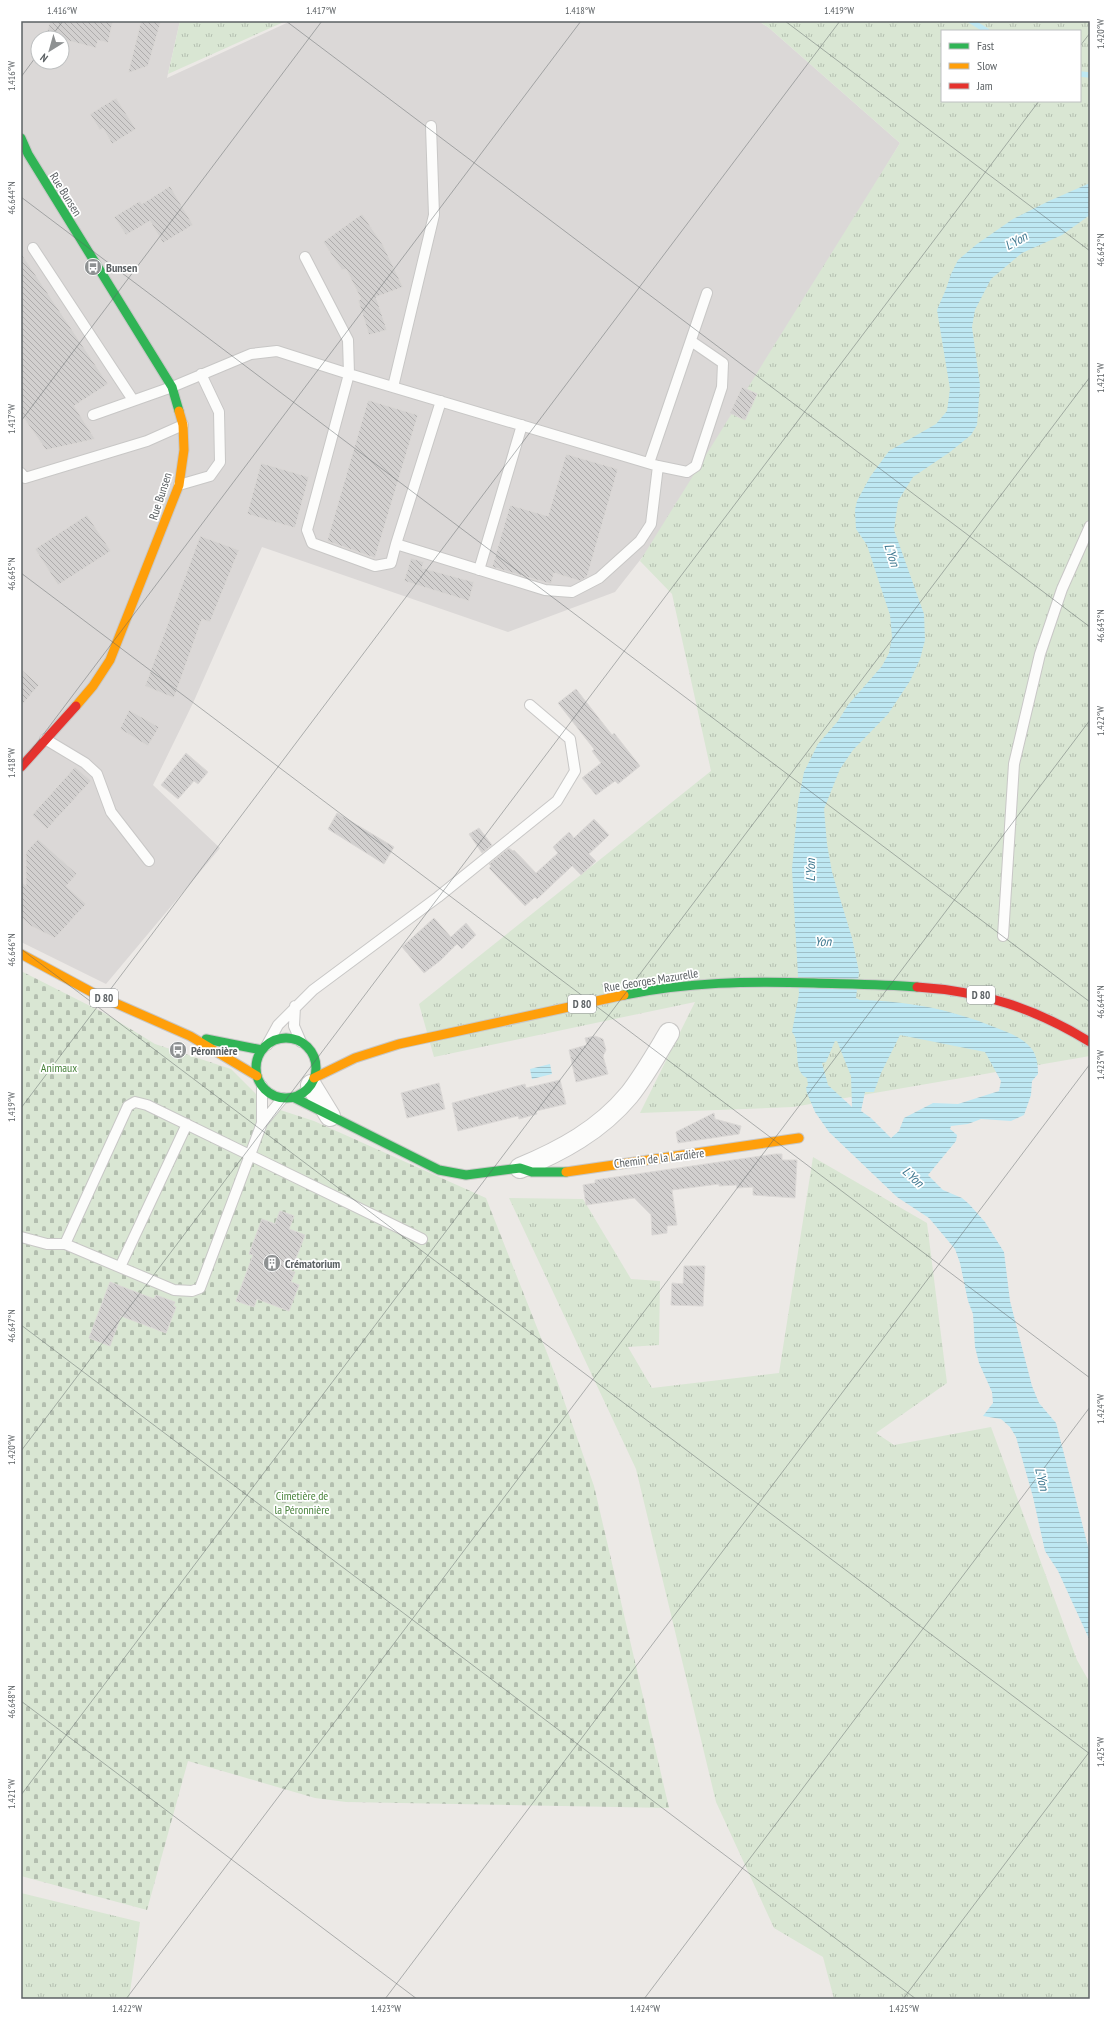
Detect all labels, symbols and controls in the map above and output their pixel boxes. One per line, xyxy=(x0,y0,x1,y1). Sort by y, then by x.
text: 1.416°W xyxy=(47,4,77,17)
text: 1.417°W xyxy=(306,4,336,17)
text: 1.418°W xyxy=(565,4,595,17)
text: 1.419°W xyxy=(824,4,854,17)
text: 1.420°W xyxy=(1094,19,1107,49)
north arrow xyxy=(30,30,70,70)
legend xyxy=(941,30,1081,102)
text: Fast xyxy=(977,38,995,53)
text: N xyxy=(37,51,51,65)
text: Slow xyxy=(977,58,998,73)
text: 1.416°W xyxy=(5,61,18,91)
text: Jam xyxy=(976,78,993,93)
street label: Rue Bunsen xyxy=(47,169,85,219)
text: 46.644°N xyxy=(5,181,18,215)
water label: L'Yon xyxy=(1002,227,1031,254)
text: 46.642°N xyxy=(1094,233,1107,267)
bus stop icon: Bunsen xyxy=(83,257,103,277)
place label: Bunsen xyxy=(106,260,137,275)
text: 1.421°W xyxy=(1094,363,1107,393)
text: 1.417°W xyxy=(5,404,18,434)
street label: Rue Bunsen xyxy=(145,470,175,522)
water label: L'Yon xyxy=(880,541,904,570)
text: 46.645°N xyxy=(5,557,18,591)
text: 46.643°N xyxy=(1094,609,1107,643)
text: 1.422°W xyxy=(1094,706,1107,736)
text: 1.418°W xyxy=(5,748,18,778)
water label: L'Yon xyxy=(802,857,819,882)
text: 46.646°N xyxy=(5,933,18,967)
water label: Yon xyxy=(815,933,832,950)
street label: Rue Georges Mazurelle xyxy=(603,965,699,995)
text: 46.644°N xyxy=(1094,985,1107,1019)
road number: D 80 xyxy=(967,986,995,1004)
road number: D 80 xyxy=(90,989,118,1007)
road number: D 80 xyxy=(568,995,596,1013)
bus stop icon: Péronnière xyxy=(168,1040,188,1060)
place label: Péronnière xyxy=(191,1043,238,1058)
text: 1.423°W xyxy=(1094,1050,1107,1080)
park label: Animaux xyxy=(41,1060,77,1075)
text: 1.419°W xyxy=(5,1092,18,1122)
street label: Chemin de la Lardière xyxy=(613,1145,705,1171)
water label: L'Yon xyxy=(899,1163,928,1192)
building icon: Crématorium xyxy=(262,1253,282,1273)
place label: Crématorium xyxy=(285,1256,340,1271)
text: 46.647°N xyxy=(5,1309,18,1343)
text: 1.424°W xyxy=(1094,1394,1107,1424)
text: 1.420°W xyxy=(5,1435,18,1465)
water label: L'Yon xyxy=(1031,1466,1053,1493)
park label: Cimetière de la Péronnière xyxy=(275,1488,330,1517)
text: 46.648°N xyxy=(5,1685,18,1719)
text: 1.425°W xyxy=(1094,1737,1107,1767)
text: 1.421°W xyxy=(5,1779,18,1809)
text: 1.422°W xyxy=(112,2002,142,2015)
text: 1.423°W xyxy=(371,2002,401,2015)
text: 1.424°W xyxy=(630,2002,660,2015)
text: 1.425°W xyxy=(889,2002,919,2015)

